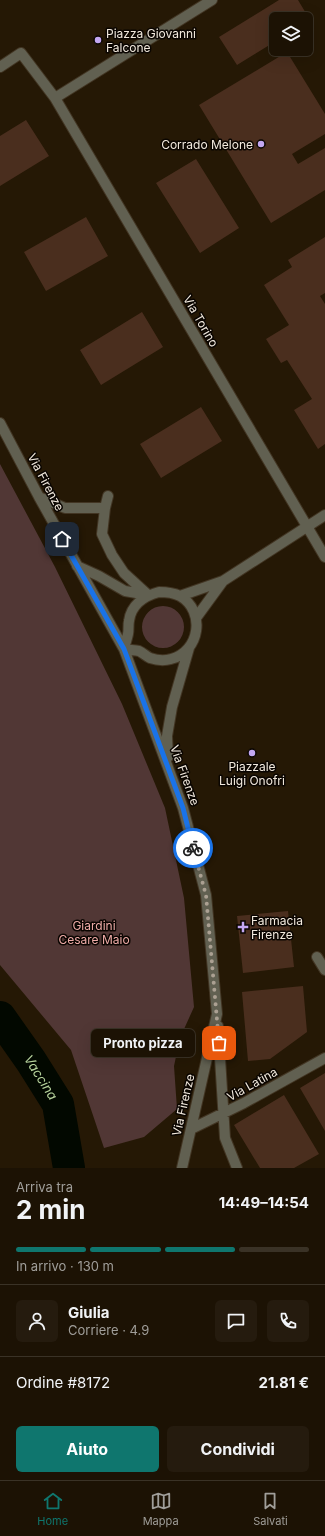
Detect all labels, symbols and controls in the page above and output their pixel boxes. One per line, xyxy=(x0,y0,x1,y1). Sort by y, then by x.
map controls xyxy=(269,12,313,56)
button: layers xyxy=(269,12,313,56)
place label: Piazza Giovanni Falcone xyxy=(106,26,196,55)
marker: Piazza Giovanni Falcone xyxy=(93,35,103,45)
place label: Corrado Melone xyxy=(161,137,253,152)
marker: Corrado Melone xyxy=(256,139,266,149)
street label: Via Torino xyxy=(180,292,222,350)
street label: Via Firenze xyxy=(25,451,67,513)
pin xyxy=(45,522,79,556)
icon: home xyxy=(51,528,73,550)
street label: Via Firenze xyxy=(167,743,203,807)
marker: Piazzale Luigi Onofri xyxy=(247,748,257,758)
place label: Piazzale Luigi Onofri xyxy=(219,759,285,788)
courier xyxy=(173,828,213,868)
icon: bike xyxy=(182,837,204,859)
place label: Farmacia Firenze xyxy=(251,913,303,942)
park label: Giardini Cesare Maio xyxy=(58,918,130,947)
marker: Farmacia Firenze xyxy=(238,922,248,932)
pin xyxy=(202,1026,236,1060)
callout: Pronto pizza xyxy=(91,1029,195,1057)
icon: bag xyxy=(208,1032,230,1054)
text: Pronto pizza xyxy=(103,1035,183,1051)
water label: Vaccina xyxy=(21,1052,61,1103)
street label: Via Latina xyxy=(224,1064,280,1104)
street label: Via Firenze xyxy=(169,1073,197,1137)
text: Arriva tra xyxy=(16,1179,73,1195)
text: 14:49–14:54 xyxy=(219,1193,309,1212)
text: 2 min xyxy=(16,1194,86,1225)
text: In arrivo · 130 m xyxy=(16,1258,114,1274)
button: person xyxy=(16,1300,58,1342)
button: chat xyxy=(215,1300,257,1342)
button: phone xyxy=(267,1300,309,1342)
text: Giulia xyxy=(68,1303,110,1322)
text: Corriere · 4.9 xyxy=(68,1322,149,1338)
text: Ordine #8172 xyxy=(16,1373,110,1392)
text: 21.81 € xyxy=(258,1373,309,1392)
button: Aiuto xyxy=(16,1426,159,1472)
button: Condividi xyxy=(167,1426,309,1472)
tab: Home xyxy=(37,1490,68,1528)
tab: Mappa xyxy=(143,1490,179,1528)
tab: Salvati xyxy=(253,1490,288,1528)

